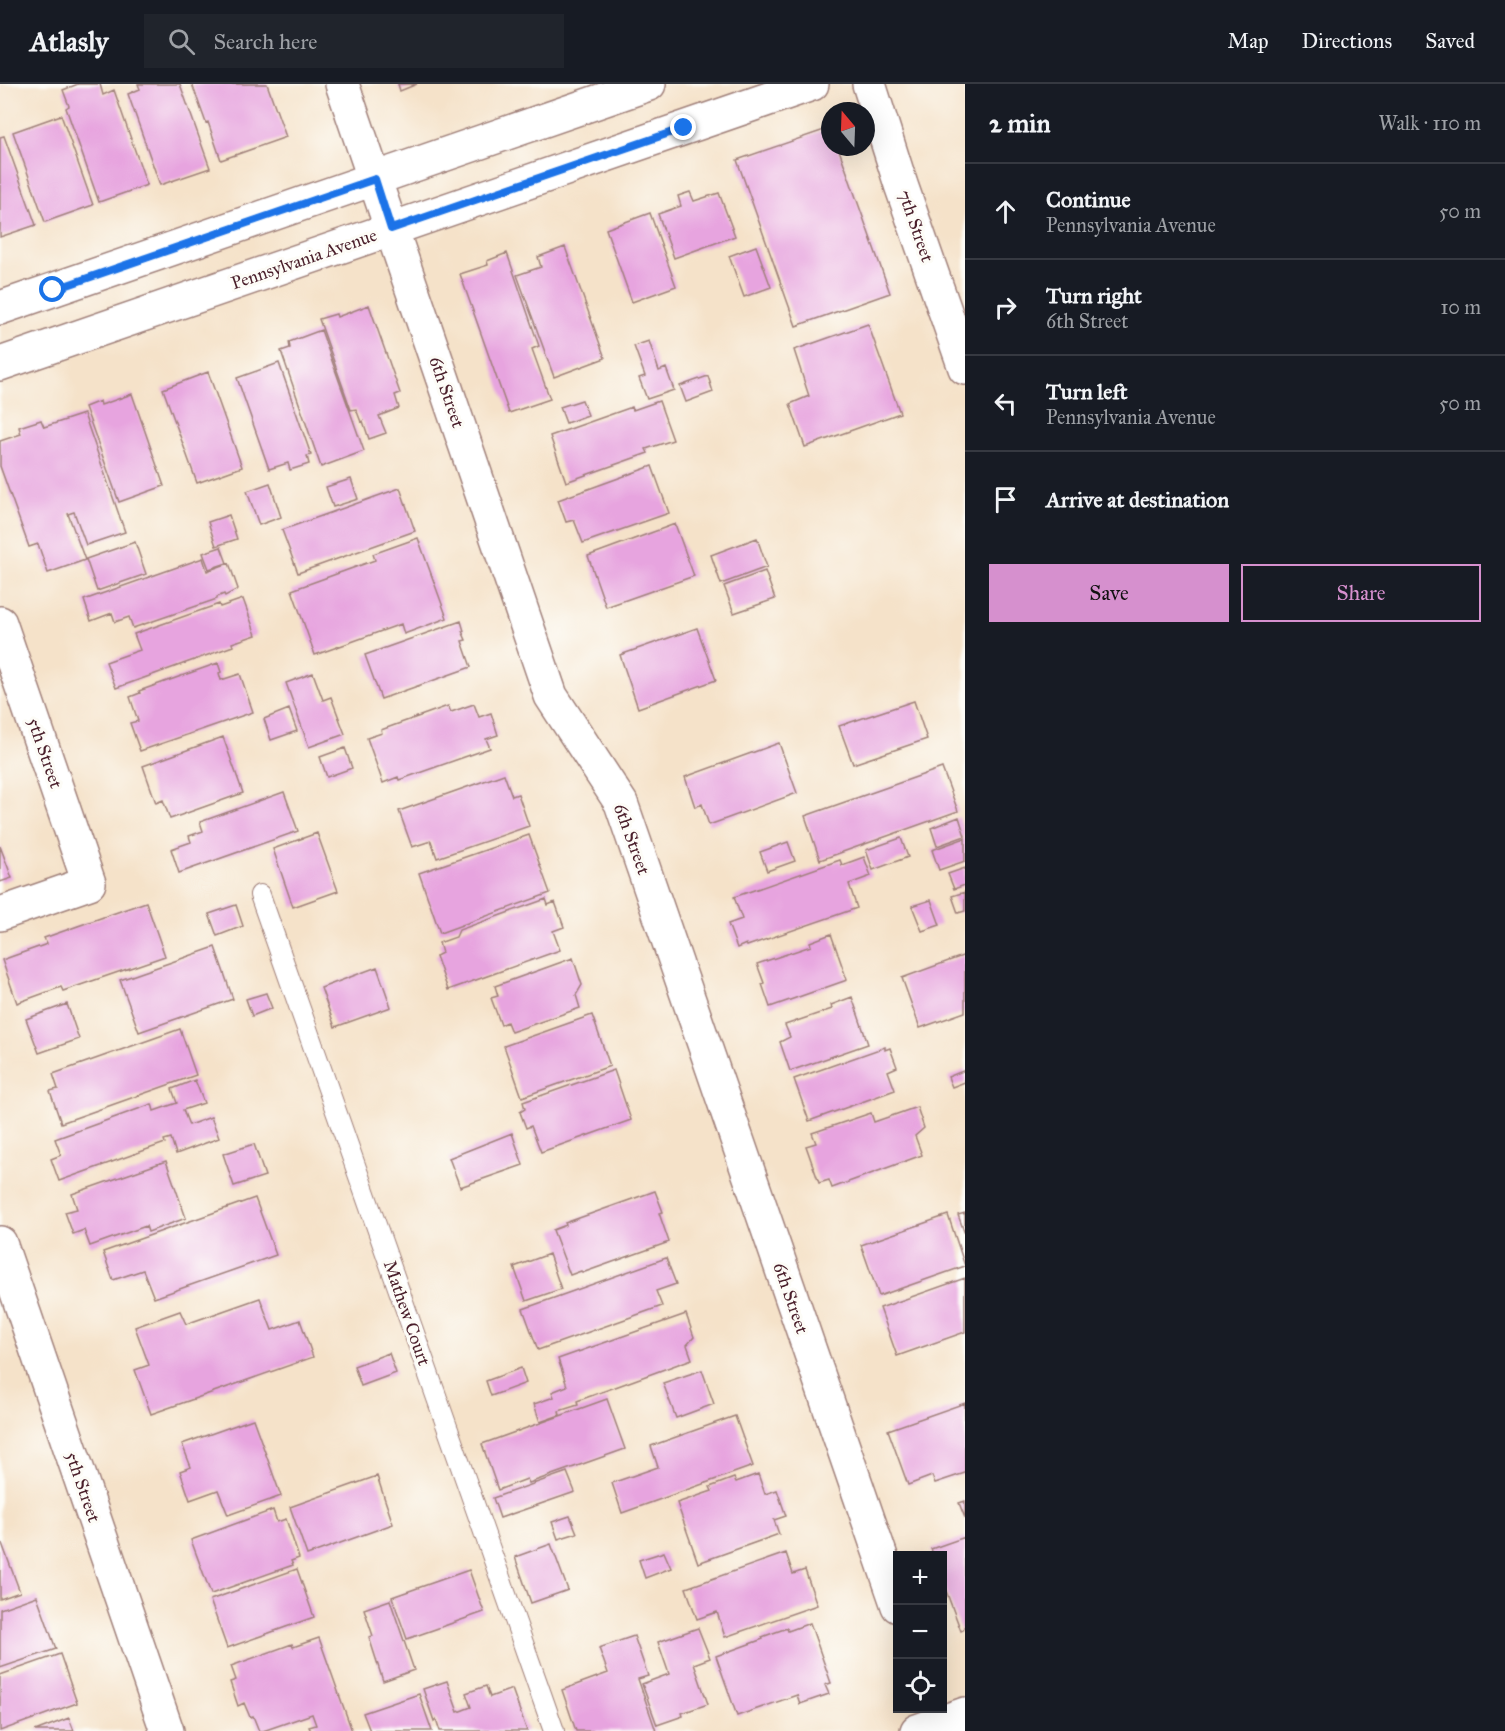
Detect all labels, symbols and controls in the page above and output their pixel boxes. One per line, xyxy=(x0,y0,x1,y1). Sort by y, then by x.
search box xyxy=(144,14,564,68)
text: Atlasly xyxy=(30,24,108,59)
icon: search xyxy=(165,25,198,58)
text: Search here xyxy=(213,28,317,55)
text: Map xyxy=(1228,28,1269,54)
text: Directions xyxy=(1302,28,1392,54)
text: Saved xyxy=(1425,28,1475,54)
north arrow xyxy=(821,102,875,156)
text: 2 min xyxy=(989,107,1050,139)
text: Walk · 110 m xyxy=(1378,111,1481,135)
route end xyxy=(670,114,696,140)
text: Continue xyxy=(1046,186,1131,213)
street label: 7th Street xyxy=(893,187,939,265)
icon: ahead xyxy=(989,195,1022,228)
text: 50 m xyxy=(1439,199,1481,223)
text: Pennsylvania Avenue xyxy=(1046,213,1216,237)
street label: Pennsylvania Avenue xyxy=(228,224,380,294)
route start xyxy=(39,276,65,302)
text: Turn right xyxy=(1046,282,1142,309)
icon: right xyxy=(989,291,1022,324)
text: 10 m xyxy=(1440,295,1481,319)
text: 6th Street xyxy=(1046,309,1128,333)
street label: 6th Street xyxy=(425,353,470,431)
text: Turn left xyxy=(1046,378,1128,405)
icon: left xyxy=(989,387,1022,420)
text: 50 m xyxy=(1439,391,1481,415)
text: Pennsylvania Avenue xyxy=(1046,405,1216,429)
icon: arrive xyxy=(989,483,1022,516)
text: Arrive at destination xyxy=(1046,486,1229,513)
button: Save xyxy=(989,564,1229,622)
button: Share xyxy=(1241,564,1481,622)
street label: 5th Street xyxy=(23,715,68,792)
street label: 6th Street xyxy=(609,800,655,878)
street label: Mathew Court xyxy=(379,1257,435,1369)
street label: 6th Street xyxy=(769,1259,814,1337)
street label: 5th Street xyxy=(61,1449,106,1526)
map controls xyxy=(893,1551,947,1713)
button: + xyxy=(893,1551,947,1605)
button: − xyxy=(893,1605,947,1659)
button: locate xyxy=(893,1659,947,1713)

